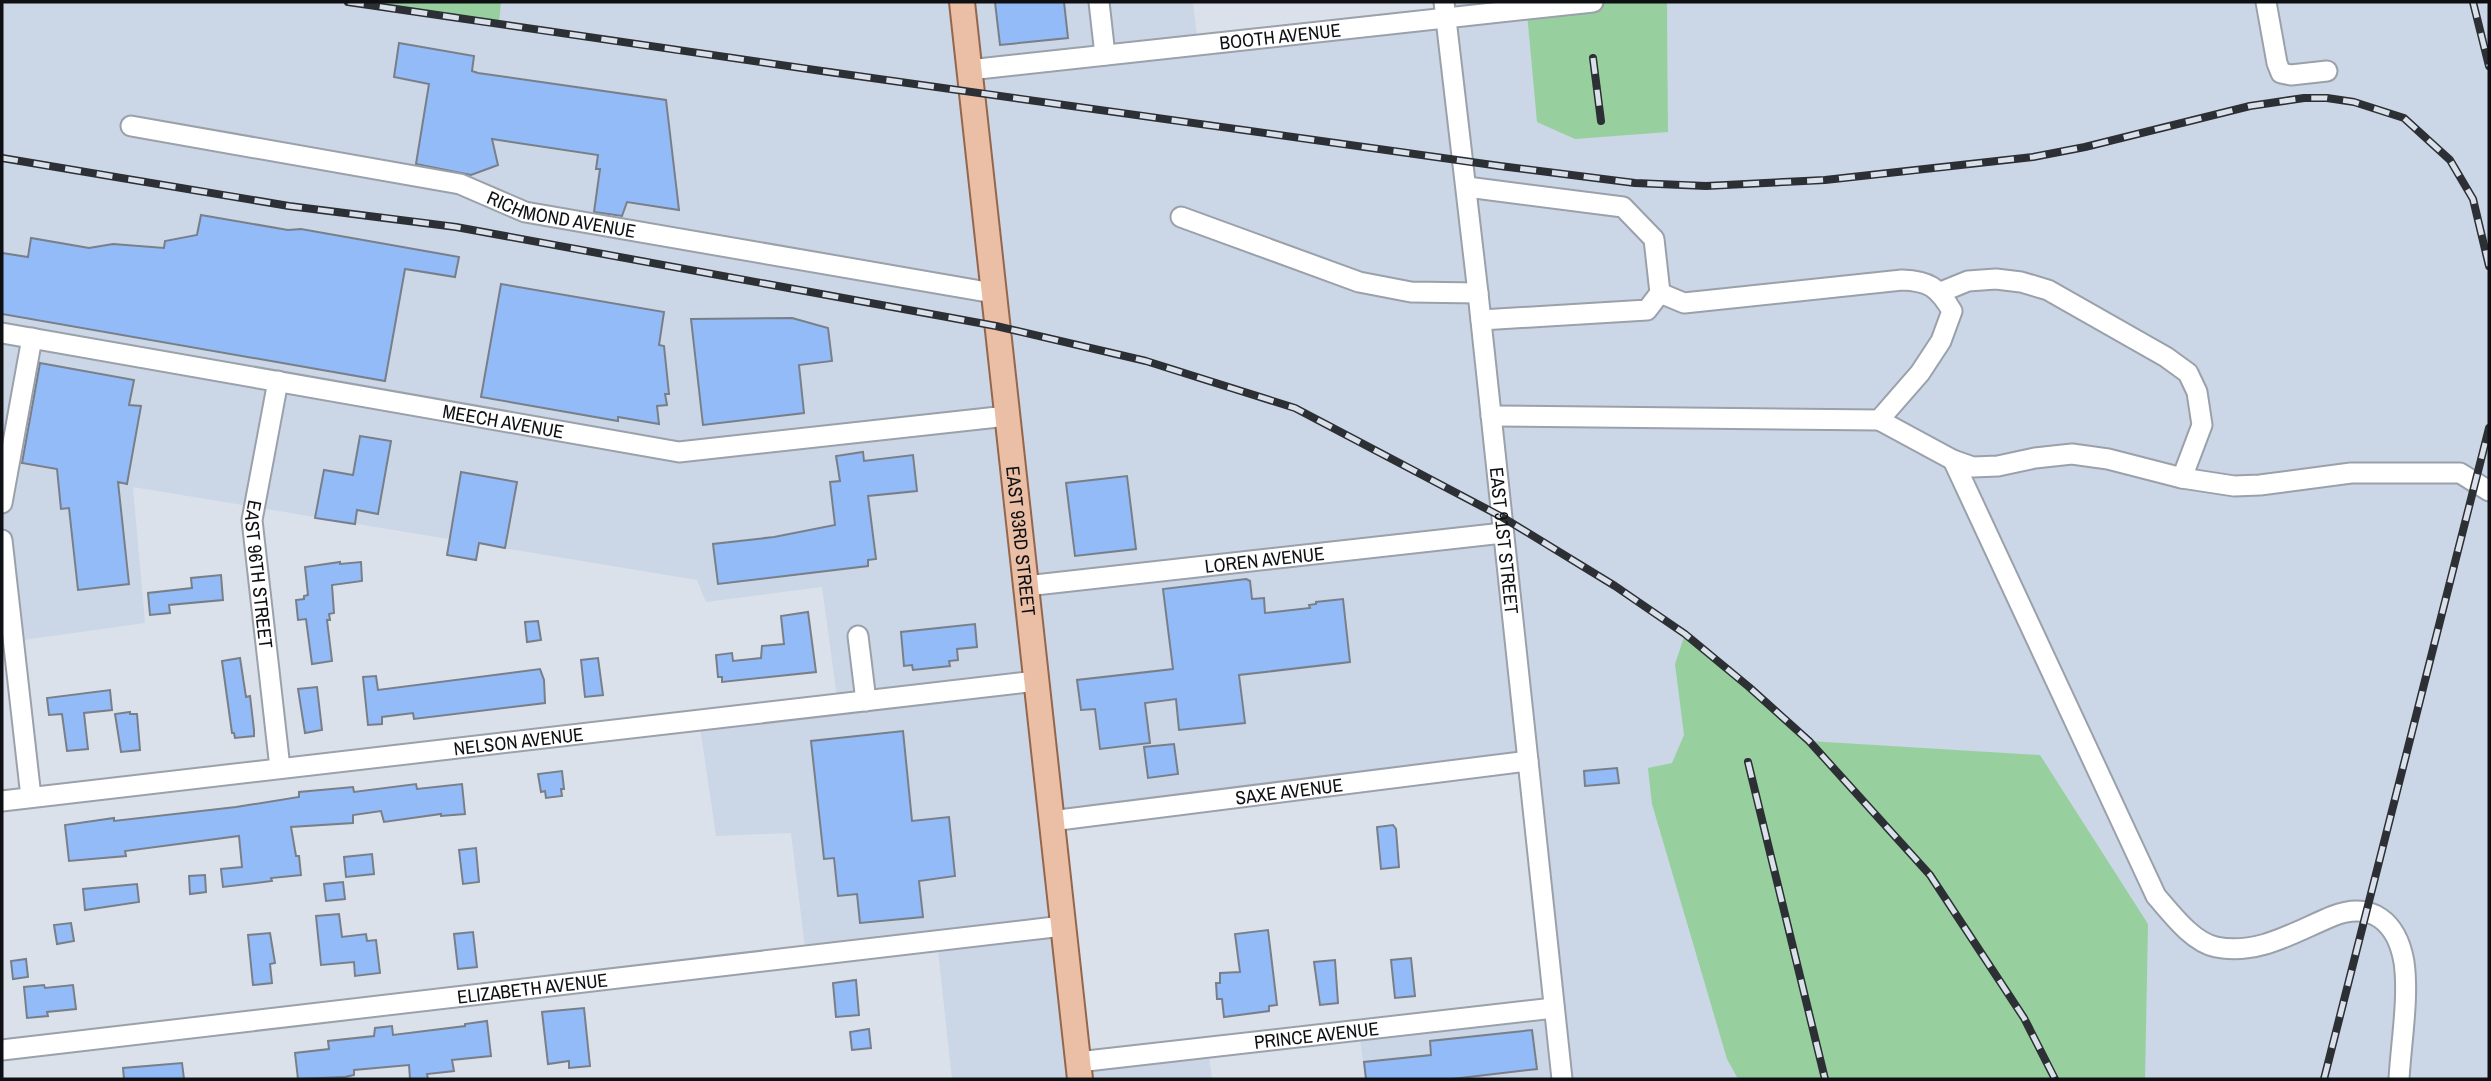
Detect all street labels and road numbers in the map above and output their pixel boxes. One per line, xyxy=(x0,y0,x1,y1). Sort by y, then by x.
street label: BOOTH AVENUE xyxy=(1218,17,1342,56)
street label: RICHMOND AVENUE xyxy=(483,184,638,244)
street label: MEECH AVENUE xyxy=(441,398,566,445)
street label: EAST 93RD STREET xyxy=(1000,465,1042,617)
street label: EAST 91ST STREET xyxy=(1484,466,1525,616)
street label: EAST 96TH STREET xyxy=(239,498,279,650)
street label: LOREN AVENUE xyxy=(1203,540,1326,579)
street label: NELSON AVENUE xyxy=(452,721,585,761)
street label: SAXE AVENUE xyxy=(1234,771,1344,811)
street label: ELIZABETH AVENUE xyxy=(456,966,609,1010)
street label: PRINCE AVENUE xyxy=(1253,1015,1380,1055)

